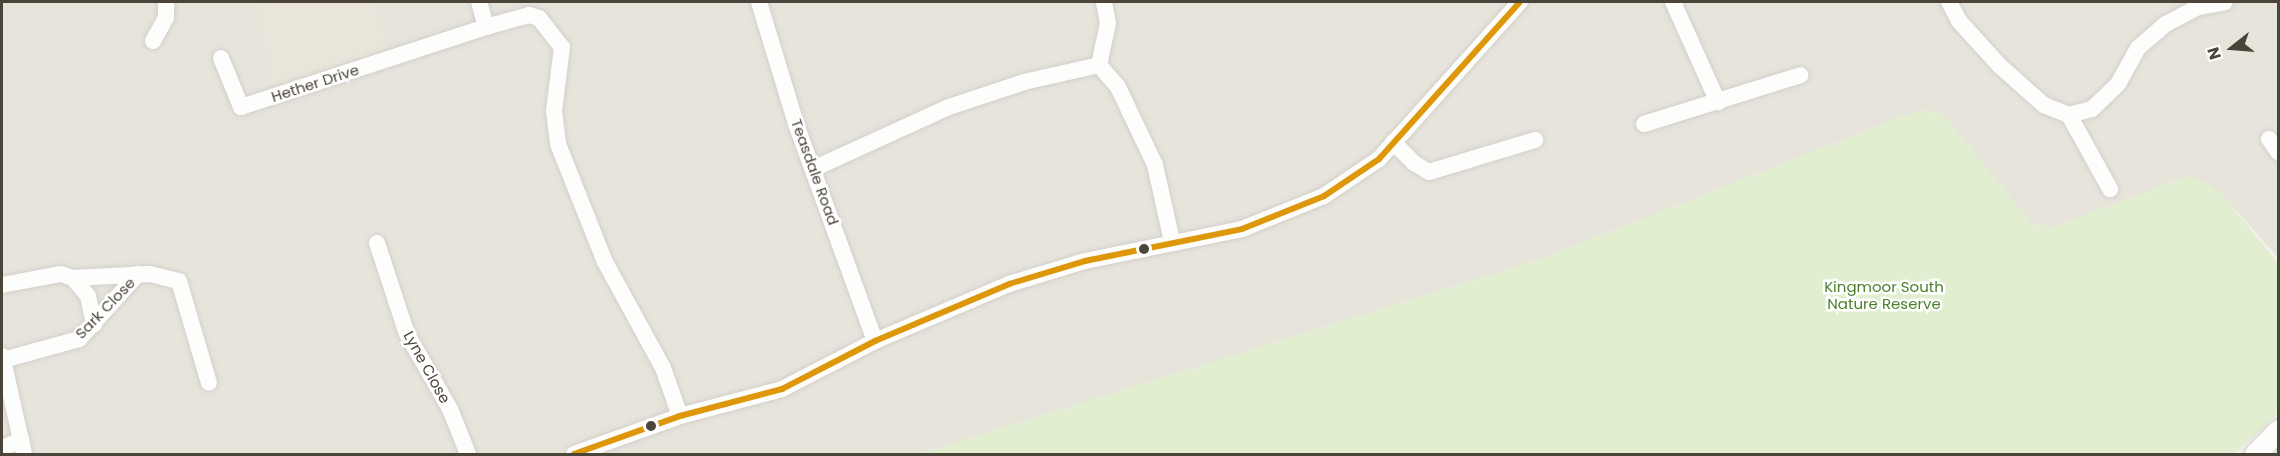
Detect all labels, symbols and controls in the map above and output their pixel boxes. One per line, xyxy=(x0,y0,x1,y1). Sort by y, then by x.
north arrow xyxy=(2202,18,2262,78)
text: N xyxy=(2202,44,2227,63)
street label: Hether Drive xyxy=(269,60,361,106)
street label: Teasdale Road xyxy=(787,116,843,228)
unlabelled marker xyxy=(1138,243,1150,255)
street label: Sark Close xyxy=(71,274,139,342)
park label: Kingmoor South Nature Reserve xyxy=(1824,277,1944,312)
street label: Lyne Close xyxy=(400,328,454,406)
unlabelled marker xyxy=(645,420,657,432)

